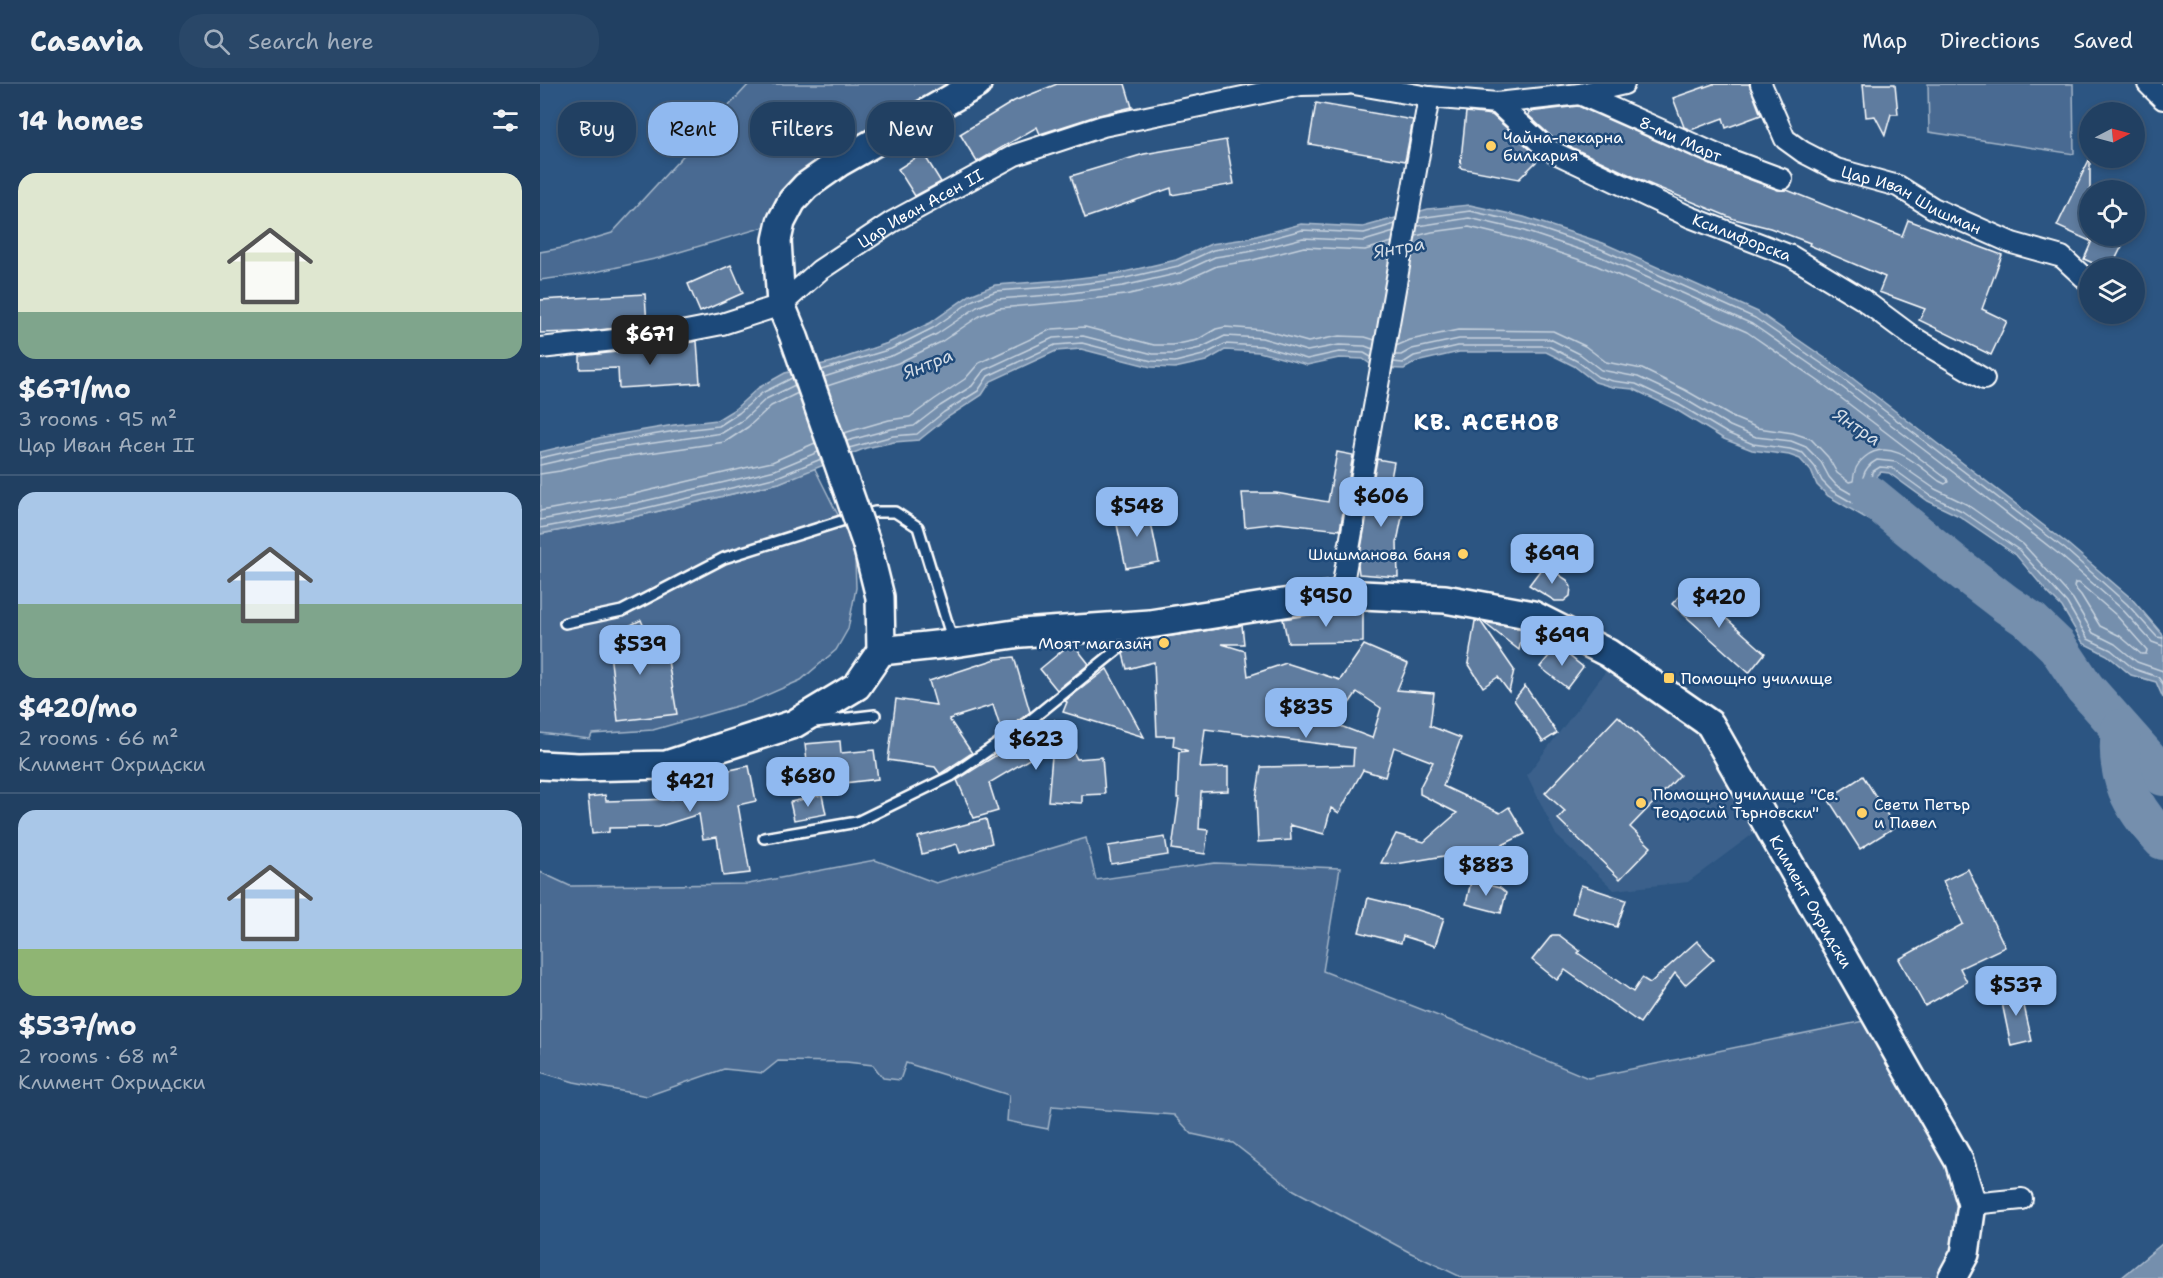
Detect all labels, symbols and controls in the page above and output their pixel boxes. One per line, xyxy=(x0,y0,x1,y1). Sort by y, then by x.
search box xyxy=(179,14,599,68)
text: Casavia xyxy=(30,22,143,60)
icon: search xyxy=(200,25,233,58)
text: Search here xyxy=(248,27,374,56)
text: Map xyxy=(1862,27,1907,55)
text: Directions xyxy=(1940,27,2040,55)
text: Saved xyxy=(2073,27,2133,55)
chip: Buy xyxy=(558,102,636,156)
chip: Rent xyxy=(648,102,738,156)
chip: Filters xyxy=(750,102,855,156)
chip: New xyxy=(867,102,954,156)
north arrow xyxy=(2079,102,2145,168)
map controls xyxy=(2079,102,2145,324)
text: 14 homes xyxy=(18,103,144,138)
icon: filters xyxy=(489,104,522,137)
street label: 8-ми Март xyxy=(1636,112,1725,167)
place label: Чайна-пекарна билкария xyxy=(1503,127,1623,166)
marker: Чайна-пекарна билкария xyxy=(1484,139,1498,153)
street label: Цар Иван Шишман xyxy=(1839,161,1985,239)
street label: Цар Иван Асен II xyxy=(854,164,987,253)
button: locate xyxy=(2079,180,2145,246)
street label: Ксилифорска xyxy=(1689,209,1794,266)
icon: home xyxy=(216,212,324,320)
water label: Янтра xyxy=(1370,232,1427,265)
button: layers xyxy=(2079,258,2145,324)
pin: $671 xyxy=(614,315,686,366)
text: $671 xyxy=(626,321,674,347)
water label: Янтра xyxy=(898,343,957,385)
text: $671/mo xyxy=(18,371,131,406)
water label: Янтра xyxy=(1828,402,1885,452)
text: 3 rooms · 95 m² xyxy=(18,406,177,432)
district label: КВ. АСЕНОВ xyxy=(1413,408,1561,437)
text: Цар Иван Асен II xyxy=(18,432,195,458)
pin: $606 xyxy=(1345,477,1417,528)
text: $606 xyxy=(1353,483,1409,509)
pin: $548 xyxy=(1101,487,1173,538)
text: $548 xyxy=(1110,493,1164,519)
icon: home xyxy=(216,531,324,639)
pin: $699 xyxy=(1516,534,1588,585)
text: $699 xyxy=(1525,540,1579,566)
place label: Шишманова баня xyxy=(1308,544,1451,565)
marker: Шишманова баня xyxy=(1456,547,1470,561)
pin: $950 xyxy=(1290,577,1362,628)
pin: $420 xyxy=(1683,578,1755,629)
text: $950 xyxy=(1299,583,1353,609)
text: $420 xyxy=(1692,584,1746,610)
pin: $699 xyxy=(1526,616,1598,667)
text: $699 xyxy=(1535,622,1589,648)
pin: $539 xyxy=(604,625,676,676)
text: $539 xyxy=(613,631,667,657)
place label: Моят магазин xyxy=(1038,633,1152,654)
marker: Моят магазин xyxy=(1157,636,1171,650)
place label: Помощно училище xyxy=(1681,668,1833,689)
marker: Помощно училище xyxy=(1662,671,1676,685)
pin: $835 xyxy=(1270,688,1342,739)
text: $420/mo xyxy=(18,690,138,725)
text: $835 xyxy=(1279,694,1333,720)
pin: $623 xyxy=(1000,720,1072,771)
text: 2 rooms · 66 m² xyxy=(18,725,179,751)
text: $623 xyxy=(1009,726,1063,752)
text: Климент Охридски xyxy=(18,751,206,777)
pin: $680 xyxy=(772,757,844,808)
pin: $421 xyxy=(654,762,726,813)
text: $680 xyxy=(780,763,836,789)
text: $421 xyxy=(666,768,714,794)
place label: Помощно училище "Св. Теодосий Търновски" xyxy=(1653,784,1838,823)
place label: Свети Петър и Павел xyxy=(1874,794,1970,833)
marker: Помощно училище "Св. Теодосий Търновски" xyxy=(1634,796,1648,810)
marker: Свети Петър и Павел xyxy=(1855,806,1869,820)
street label: Климент Охридски xyxy=(1764,831,1857,972)
pin: $883 xyxy=(1450,846,1522,897)
icon: home xyxy=(216,849,324,957)
text: $883 xyxy=(1458,852,1514,878)
pin: $537 xyxy=(1980,966,2052,1017)
text: $537 xyxy=(1989,972,2043,998)
text: $537/mo xyxy=(18,1008,137,1043)
text: 2 rooms · 68 m² xyxy=(18,1043,178,1069)
text: Климент Охридски xyxy=(18,1069,206,1095)

